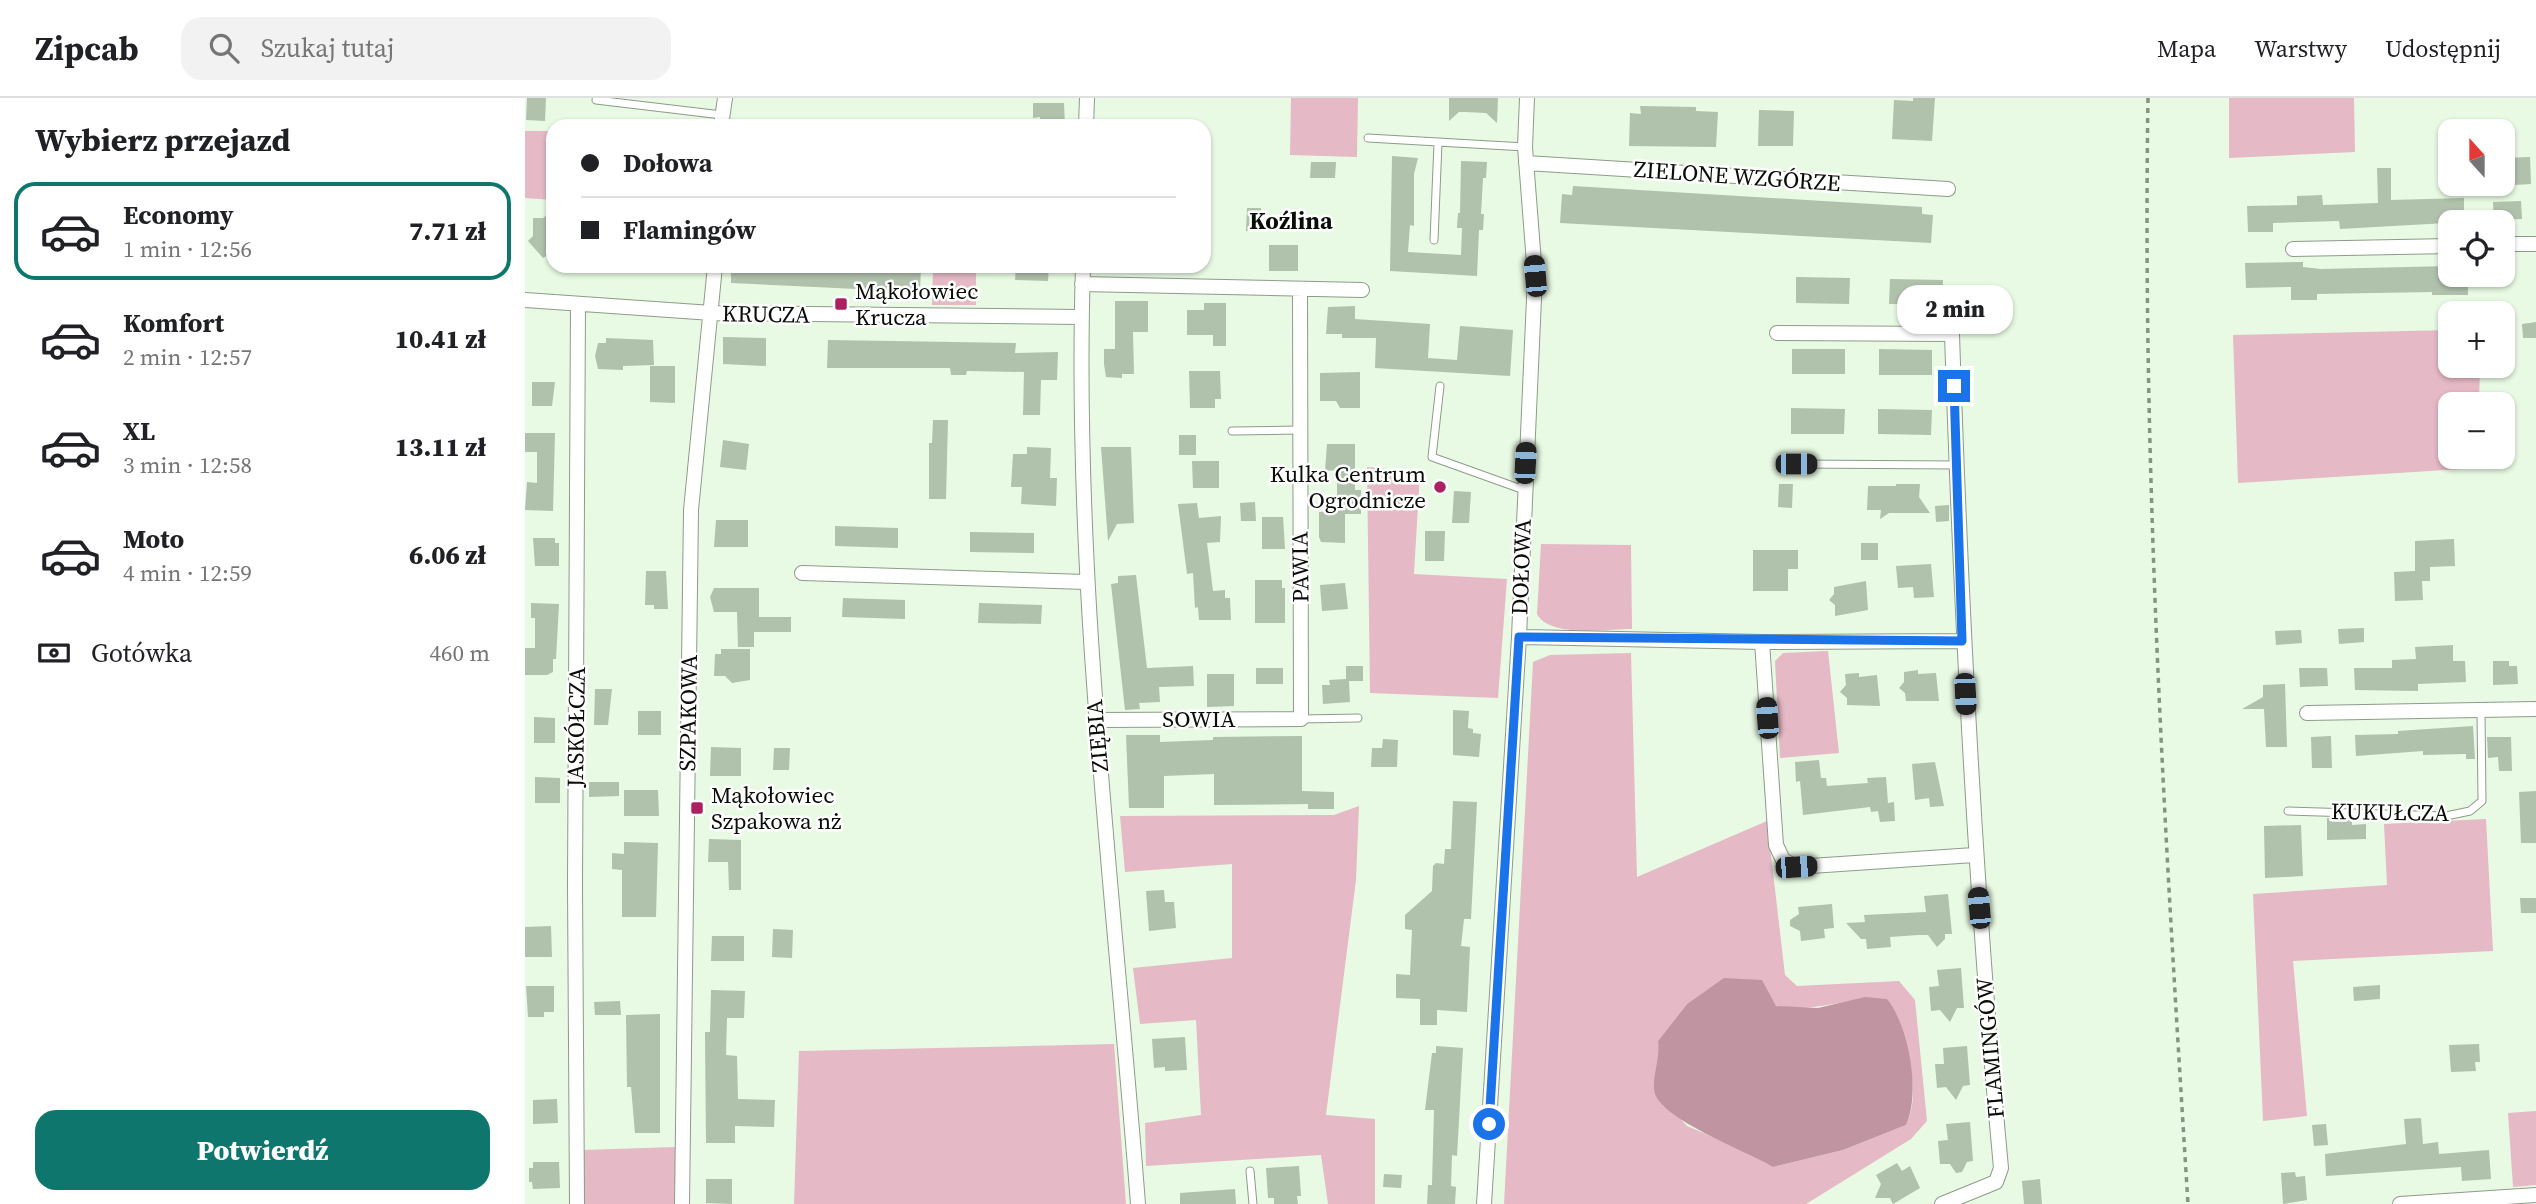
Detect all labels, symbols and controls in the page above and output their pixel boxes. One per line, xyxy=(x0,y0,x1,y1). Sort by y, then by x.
search box xyxy=(181,17,671,80)
text: Zipcab xyxy=(35,26,139,71)
icon: search xyxy=(205,29,243,67)
text: Szukaj tutaj xyxy=(261,30,394,66)
text: Mapa xyxy=(2157,32,2216,65)
text: Warstwy xyxy=(2254,32,2347,65)
text: Udostępnij xyxy=(2385,32,2501,65)
text: Wybierz przejazd xyxy=(35,118,291,162)
north arrow xyxy=(2438,119,2515,196)
map controls xyxy=(2438,119,2515,469)
text: Dołowa xyxy=(623,145,713,181)
street label: ZIELONE WZGÓRZE xyxy=(1633,153,1842,199)
text: Economy xyxy=(123,197,234,233)
icon: car xyxy=(39,200,102,263)
district label: Koźlina xyxy=(1249,204,1333,237)
button: locate xyxy=(2438,210,2515,287)
text: Flamingów xyxy=(623,212,756,248)
text: 7.71 zł xyxy=(409,213,486,249)
text: 1 min · 12:56 xyxy=(123,233,252,265)
car xyxy=(1523,254,1548,298)
place label: Mąkołowiec Krucza xyxy=(855,275,978,333)
callout: 2 min xyxy=(1896,285,2012,334)
text: 2 min xyxy=(1925,293,1985,325)
marker: Mąkołowiec Krucza xyxy=(833,296,849,312)
street label: KRUCZA xyxy=(722,297,811,331)
button: + xyxy=(2438,301,2515,378)
text: Komfort xyxy=(123,305,224,341)
icon: car xyxy=(39,308,102,371)
text: 10.41 zł xyxy=(395,321,486,357)
text: 2 min · 12:57 xyxy=(123,341,252,373)
route end xyxy=(1938,370,1970,402)
button: − xyxy=(2438,392,2515,469)
text: XL xyxy=(123,413,155,449)
icon: car xyxy=(39,416,102,479)
text: 13.11 zł xyxy=(395,429,486,465)
car xyxy=(1514,441,1537,485)
text: 3 min · 12:58 xyxy=(123,449,252,481)
car xyxy=(1776,454,1818,475)
place label: Kulka Centrum Ogrodnicze xyxy=(1270,458,1426,516)
marker: Kulka Centrum Ogrodnicze xyxy=(1432,479,1448,495)
street label: DOŁOWA xyxy=(1503,518,1539,616)
text: Moto xyxy=(123,521,184,557)
icon: car xyxy=(39,524,102,587)
street label: PAWIA xyxy=(1283,530,1317,603)
text: 6.06 zł xyxy=(409,537,486,573)
text: 4 min · 12:59 xyxy=(123,557,252,589)
icon: cash xyxy=(35,634,73,672)
text: Gotówka xyxy=(91,635,192,671)
text: 460 m xyxy=(429,637,490,669)
street label: SZPAKOWA xyxy=(671,654,705,772)
street label: JASKÓŁCZA xyxy=(559,666,593,789)
car xyxy=(1954,672,1977,716)
car xyxy=(1756,696,1779,740)
street label: ZIĘBIA xyxy=(1078,698,1116,774)
street label: SOWIA xyxy=(1162,703,1236,735)
place label: Mąkołowiec Szpakowa nż xyxy=(711,779,842,837)
street label: KUKUŁCZA xyxy=(2331,795,2450,829)
marker: Mąkołowiec Szpakowa nż xyxy=(689,800,705,816)
car xyxy=(1775,855,1818,879)
car xyxy=(1967,886,1992,930)
street label: FLAMINGÓW xyxy=(1968,976,2012,1120)
route start xyxy=(1473,1108,1505,1140)
button: Potwierdź xyxy=(35,1110,490,1190)

